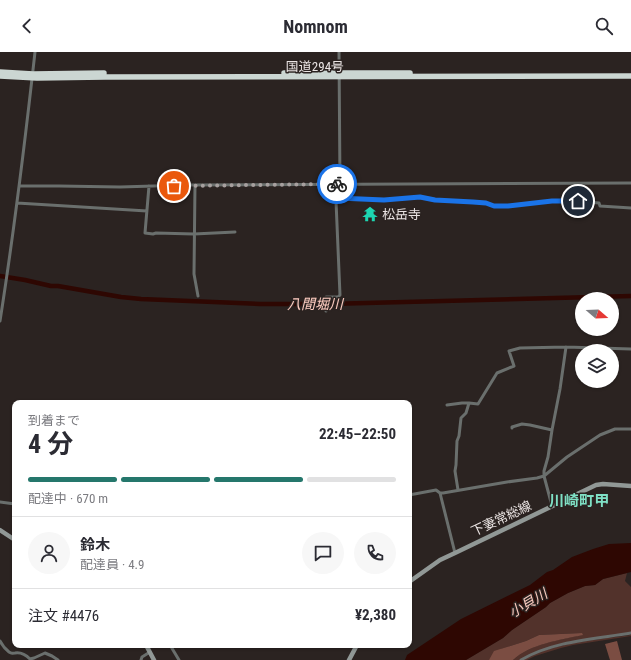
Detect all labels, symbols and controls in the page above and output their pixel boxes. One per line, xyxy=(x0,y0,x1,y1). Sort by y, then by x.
icon: back xyxy=(16,15,38,37)
icon: search xyxy=(593,15,615,37)
text: Nomnom xyxy=(283,16,348,37)
street label: 国道294号 xyxy=(286,59,344,74)
courier xyxy=(317,164,357,204)
pin xyxy=(157,169,191,203)
icon: bike xyxy=(326,173,348,195)
icon: bag xyxy=(163,175,185,197)
pin xyxy=(561,184,595,218)
icon: home xyxy=(567,190,589,212)
temple icon: 松岳寺 xyxy=(361,205,379,223)
place label: 松岳寺 xyxy=(382,207,421,222)
north arrow xyxy=(575,292,619,336)
map controls xyxy=(575,292,619,388)
water label: 八間堀川 xyxy=(287,296,345,312)
button: layers xyxy=(575,344,619,388)
text: 到着まで xyxy=(28,413,80,428)
text: 22:45–22:50 xyxy=(319,425,396,443)
text: 4 分 xyxy=(28,429,73,459)
text: 配達中 · 670 m xyxy=(28,491,108,506)
district label: 川崎町甲 xyxy=(549,492,609,510)
street label: 下妻常総線 xyxy=(469,498,534,539)
button: person xyxy=(28,532,70,574)
button: chat xyxy=(302,532,344,574)
button: phone xyxy=(354,532,396,574)
text: 鈴木 xyxy=(80,536,110,554)
text: 配達員 · 4.9 xyxy=(80,557,144,572)
water label: 小貝川 xyxy=(506,584,552,621)
text: ¥2,380 xyxy=(355,606,396,624)
text: 注文 #4476 xyxy=(28,607,99,625)

